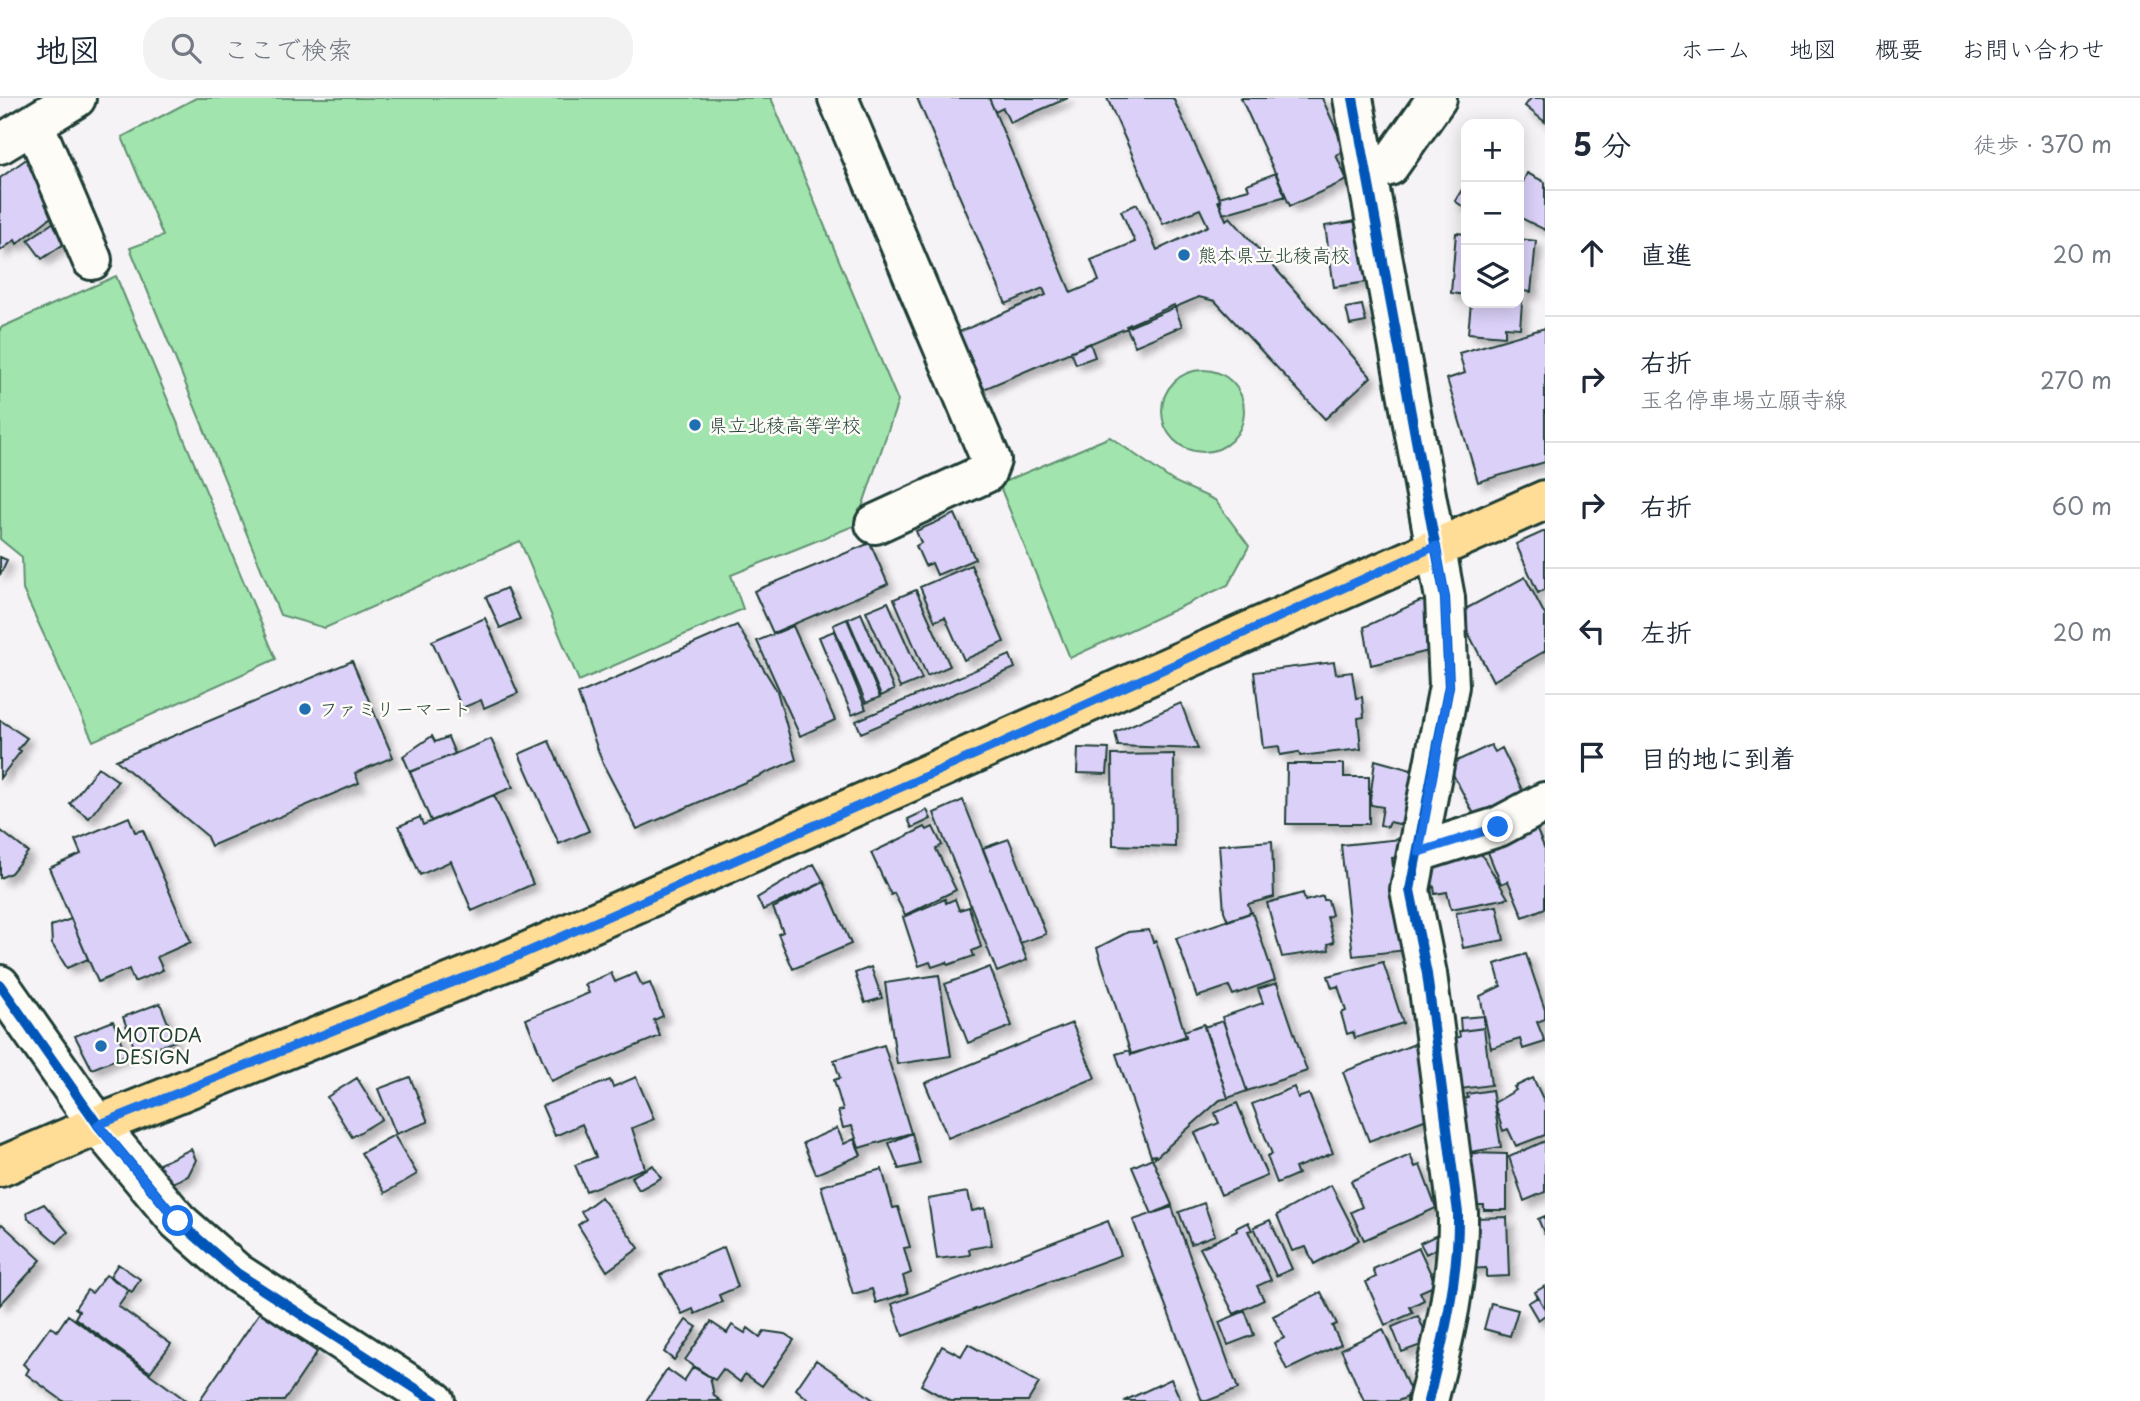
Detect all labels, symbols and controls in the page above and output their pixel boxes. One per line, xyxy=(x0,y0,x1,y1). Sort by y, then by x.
search box xyxy=(143,17,633,80)
text: 地図 xyxy=(35,23,101,73)
icon: search xyxy=(167,29,205,67)
text: ここで検索 xyxy=(223,29,353,68)
text: ホーム xyxy=(1680,30,1751,66)
text: 地図 xyxy=(1789,30,1837,66)
text: 概要 xyxy=(1875,30,1923,66)
text: お問い合わせ xyxy=(1961,30,2105,66)
map controls xyxy=(1461,119,1524,308)
button: + xyxy=(1461,119,1524,182)
text: 5 分 xyxy=(1573,121,1631,166)
text: 徒歩 · 370 m xyxy=(1973,126,2112,161)
button: − xyxy=(1461,182,1524,245)
icon: ahead xyxy=(1573,234,1611,272)
text: 直進 xyxy=(1640,234,1692,273)
text: 20 m xyxy=(2053,236,2112,271)
place label: 熊本県立北稜高校 xyxy=(1198,240,1350,268)
button: layers xyxy=(1461,245,1524,308)
marker: 熊本県立北稜高校 xyxy=(1176,247,1192,263)
text: 右折 xyxy=(1640,342,1692,381)
icon: right xyxy=(1573,360,1611,398)
text: 270 m xyxy=(2040,362,2112,397)
text: 玉名停車場立願寺線 xyxy=(1640,381,1847,416)
place label: 県立北稜高等学校 xyxy=(709,410,861,438)
marker: 県立北稜高等学校 xyxy=(687,417,703,433)
icon: right xyxy=(1573,486,1611,524)
text: 右折 xyxy=(1640,486,1692,525)
text: 60 m xyxy=(2052,488,2112,523)
icon: left xyxy=(1573,612,1611,650)
text: 左折 xyxy=(1640,612,1692,651)
text: 20 m xyxy=(2053,614,2112,649)
place label: ファミリーマート xyxy=(319,694,471,722)
marker: ファミリーマート xyxy=(297,701,313,717)
icon: arrive xyxy=(1573,738,1611,776)
text: 目的地に到着 xyxy=(1640,738,1796,777)
route end xyxy=(1482,811,1513,842)
place label: MOTODA DESIGN xyxy=(115,1020,202,1070)
marker: MOTODA DESIGN xyxy=(93,1038,109,1054)
route start xyxy=(162,1205,193,1236)

